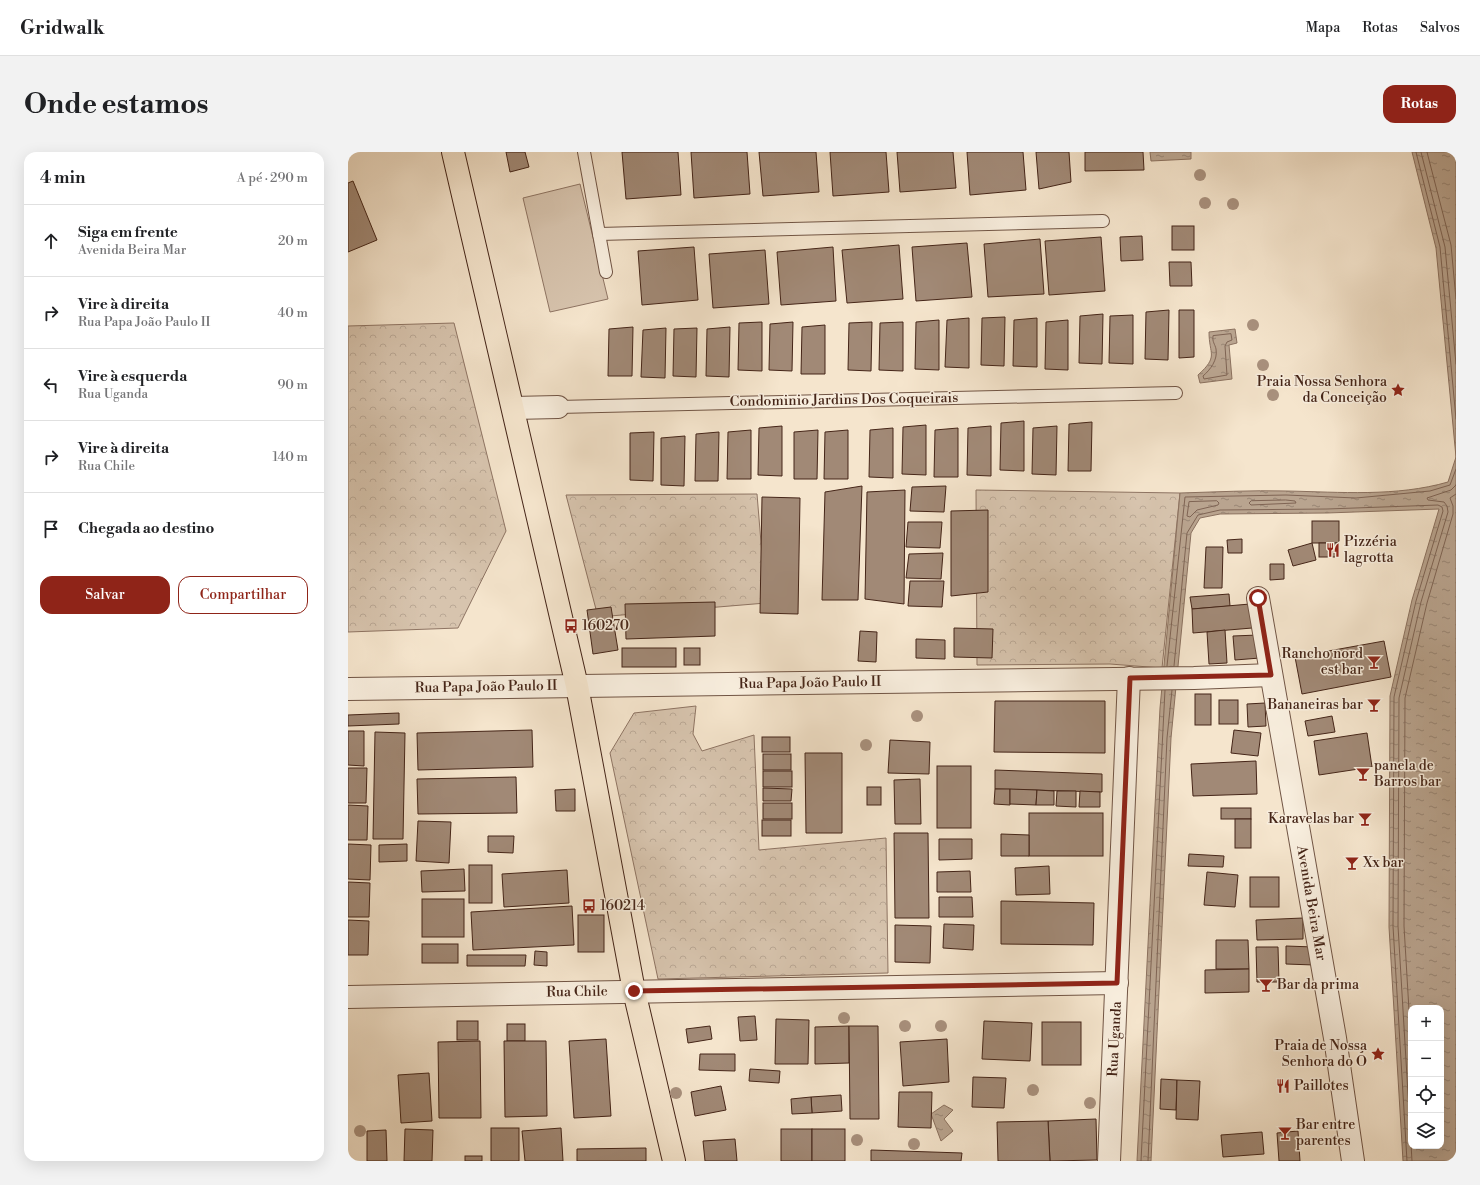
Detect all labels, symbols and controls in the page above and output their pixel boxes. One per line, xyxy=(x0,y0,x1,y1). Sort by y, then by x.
text: Gridwalk xyxy=(20,16,104,40)
text: Mapa xyxy=(1306,19,1340,37)
text: Rotas xyxy=(1362,19,1398,37)
text: Salvos xyxy=(1420,19,1460,37)
button: Rotas xyxy=(1383,85,1456,123)
text: Onde estamos xyxy=(24,87,209,122)
text: 4 min xyxy=(40,167,85,189)
text: A pé · 290 m xyxy=(237,170,308,186)
text: Siga em frente xyxy=(78,223,178,242)
icon: ahead xyxy=(40,230,62,252)
text: 20 m xyxy=(278,233,308,249)
text: Avenida Beira Mar xyxy=(78,242,186,258)
text: Vire à direita xyxy=(78,295,169,314)
icon: right xyxy=(40,302,62,324)
text: 40 m xyxy=(278,305,308,321)
text: Rua Papa João Paulo II xyxy=(78,314,211,330)
text: Vire à esquerda xyxy=(78,367,187,386)
place label: Praia Nossa Senhora da Conceição xyxy=(1257,373,1388,407)
icon: left xyxy=(40,374,62,396)
text: 90 m xyxy=(277,377,308,393)
place icon: Praia Nossa Senhora da Conceição xyxy=(1390,382,1406,398)
text: Rua Uganda xyxy=(78,386,148,402)
street label: Condominio Jardins Dos Coqueirais xyxy=(730,389,958,411)
text: Vire à direita xyxy=(78,439,169,458)
icon: right xyxy=(40,446,62,468)
text: 140 m xyxy=(272,449,308,465)
text: Rua Chile xyxy=(78,458,135,474)
icon: arrive xyxy=(40,518,62,540)
text: Chegada ao destino xyxy=(78,519,214,538)
place label: Pizzéria lagrotta xyxy=(1344,533,1398,567)
restaurant icon: Pizzéria lagrotta xyxy=(1325,542,1341,558)
button: Salvar xyxy=(40,576,170,614)
button: Compartilhar xyxy=(178,576,308,614)
route start xyxy=(1249,589,1267,607)
place label: 160270 xyxy=(582,617,629,635)
bus stop icon: 160270 xyxy=(563,618,579,634)
place label: Rancho nord est bar xyxy=(1281,645,1363,679)
bar icon: Rancho nord est bar xyxy=(1366,654,1382,670)
street label: Rua Papa João Paulo II xyxy=(738,673,882,693)
street label: Rua Papa João Paulo II xyxy=(414,677,558,697)
place label: Bananeiras bar xyxy=(1266,696,1363,714)
bar icon: Bananeiras bar xyxy=(1366,697,1382,713)
place label: panela de Barros bar xyxy=(1373,757,1441,791)
bar icon: panela de Barros bar xyxy=(1355,766,1371,782)
place label: Karavelas bar xyxy=(1268,810,1354,828)
bar icon: Karavelas bar xyxy=(1357,811,1373,827)
street label: Avenida Beira Mar xyxy=(1292,843,1330,962)
place label: Xx bar xyxy=(1362,854,1404,872)
bar icon: Xx bar xyxy=(1344,855,1360,871)
place label: 160214 xyxy=(600,897,645,915)
bus stop icon: 160214 xyxy=(581,898,597,914)
place label: Bar da prima xyxy=(1276,976,1360,994)
bar icon: Bar da prima xyxy=(1258,977,1274,993)
street label: Rua Chile xyxy=(546,982,608,1002)
route end xyxy=(625,982,643,1000)
street label: Rua Uganda xyxy=(1104,1000,1126,1077)
map controls xyxy=(1408,1005,1444,1149)
button: + xyxy=(1408,1005,1444,1041)
place label: Praia de Nossa Senhora do Ó xyxy=(1274,1037,1368,1071)
button: − xyxy=(1408,1041,1444,1077)
place icon: Praia de Nossa Senhora do Ó xyxy=(1370,1046,1386,1062)
place label: Paillotes xyxy=(1294,1077,1349,1095)
button: locate xyxy=(1408,1077,1444,1113)
restaurant icon: Paillotes xyxy=(1275,1078,1291,1094)
button: layers xyxy=(1408,1113,1444,1149)
place label: Bar entre parentes xyxy=(1295,1116,1355,1150)
bar icon: Bar entre parentes xyxy=(1277,1125,1293,1141)

